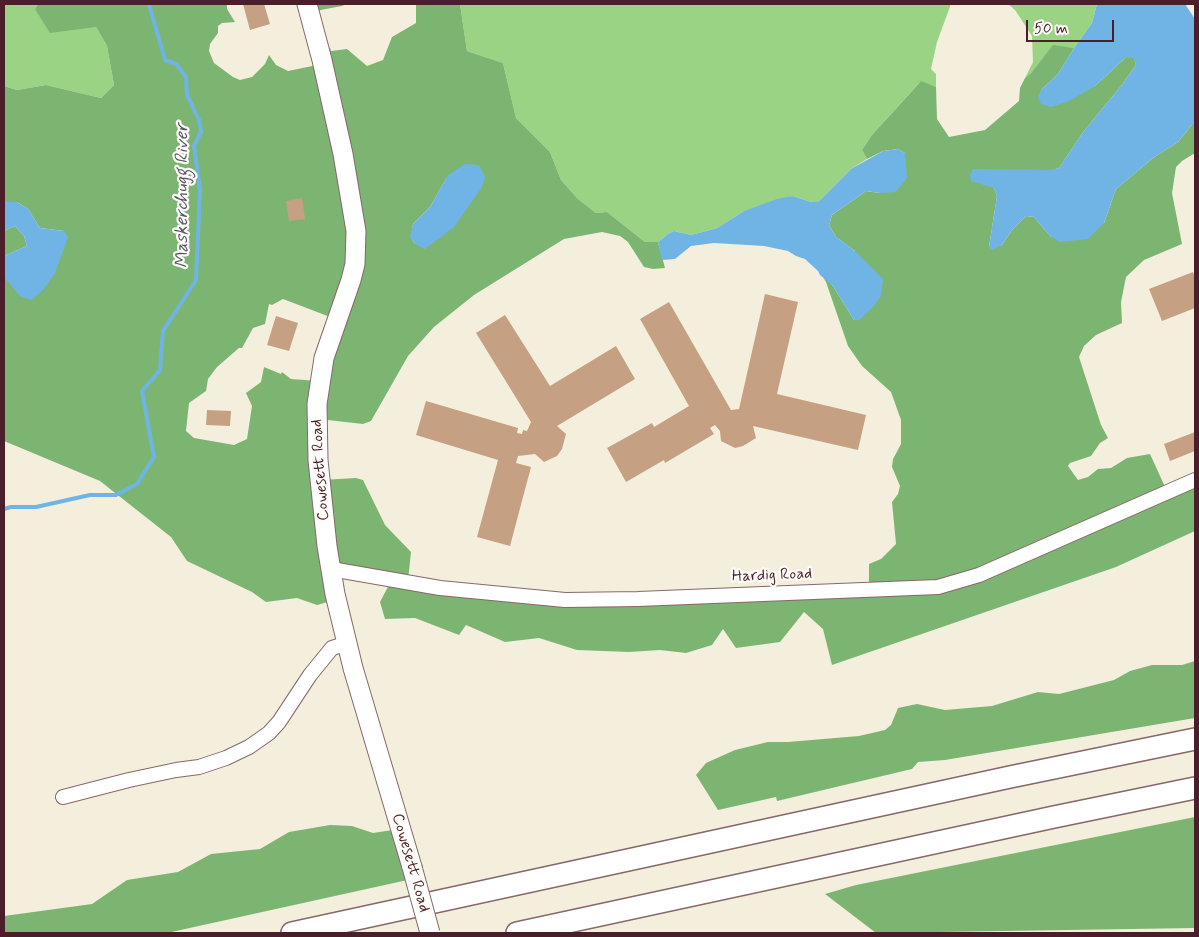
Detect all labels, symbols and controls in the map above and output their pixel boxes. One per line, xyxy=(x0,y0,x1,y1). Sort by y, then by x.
scale bar xyxy=(1029,10,1116,42)
text: 50 m xyxy=(1034,19,1068,39)
water label: Maskerchugg River xyxy=(172,124,194,268)
street label: Cowesett Road xyxy=(308,419,334,521)
street label: Hardig Road xyxy=(732,565,812,587)
street label: Cowesett Road xyxy=(387,811,433,915)

